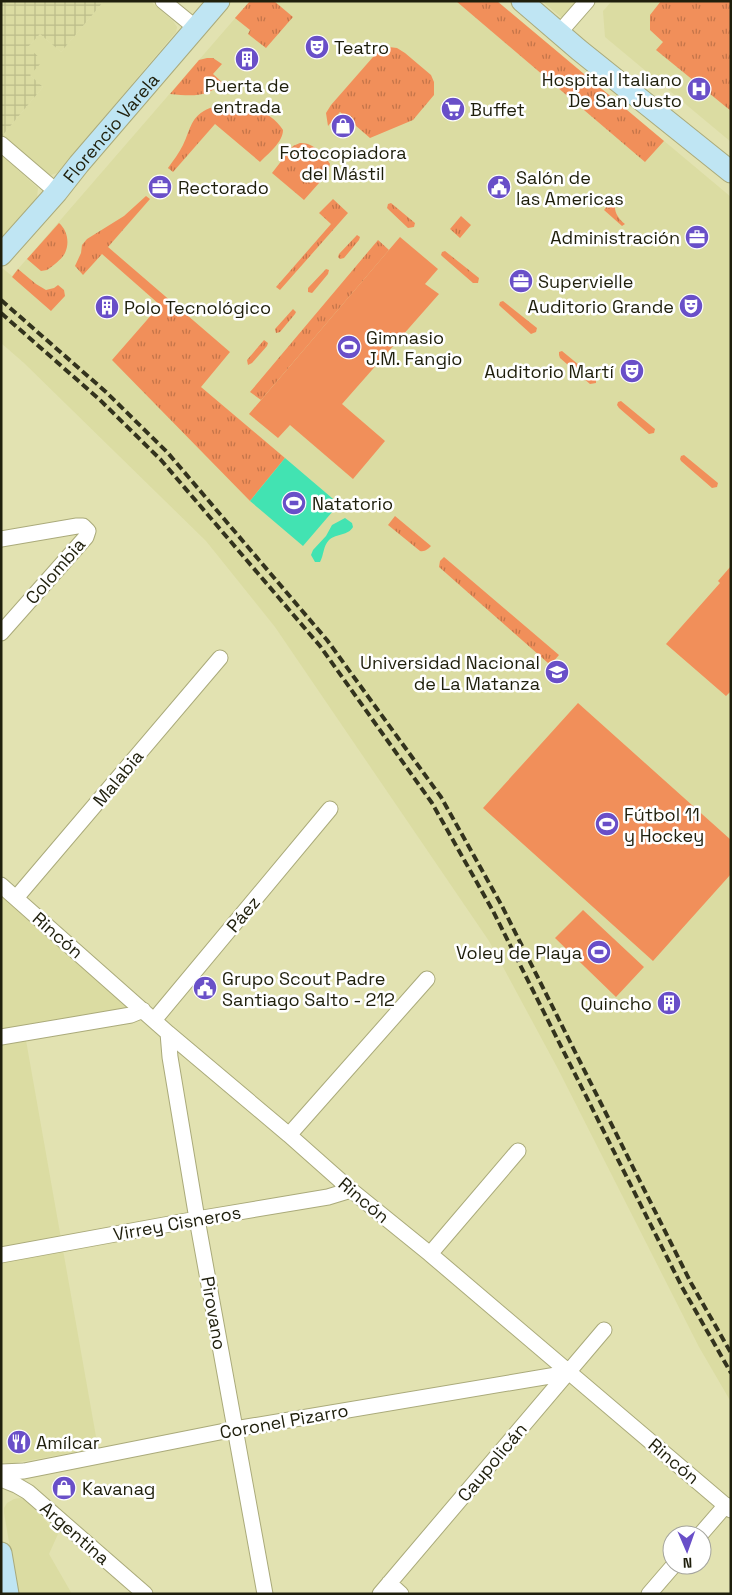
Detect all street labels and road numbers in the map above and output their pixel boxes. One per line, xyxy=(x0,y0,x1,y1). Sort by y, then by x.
street label: Florencio Varela xyxy=(57,68,164,187)
street label: Colombia xyxy=(20,533,90,609)
street label: Malabia xyxy=(88,745,148,811)
street label: Páez xyxy=(221,891,265,937)
street label: Rincón xyxy=(28,907,88,963)
street label: Rincón xyxy=(334,1172,394,1228)
street label: Virrey Cisneros xyxy=(111,1200,243,1246)
street label: Pirovano xyxy=(196,1274,232,1352)
street label: Coronel Pizarro xyxy=(218,1398,350,1444)
street label: Caupolicán xyxy=(452,1418,532,1506)
street label: Rincón xyxy=(644,1433,704,1489)
street label: Argentina xyxy=(35,1496,115,1570)

